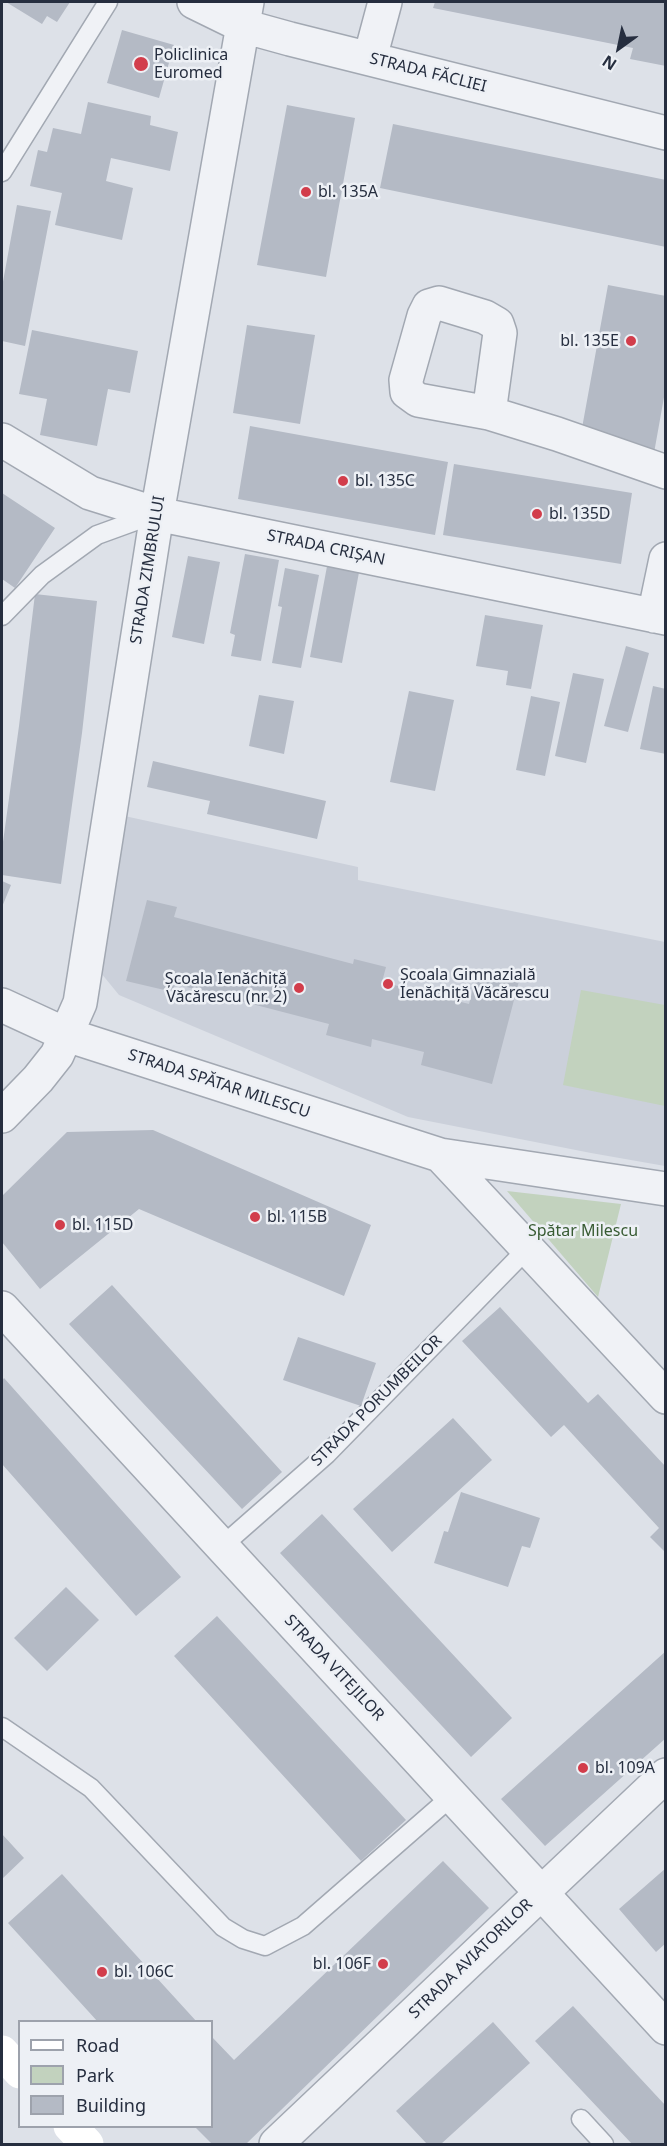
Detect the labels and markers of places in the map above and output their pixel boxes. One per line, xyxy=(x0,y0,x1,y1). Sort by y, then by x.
place label: Policlinica Euromed xyxy=(154,45,228,83)
marker: Policlinica Euromed xyxy=(132,55,150,73)
place label: bl. 135A xyxy=(318,182,378,202)
marker: bl. 135A xyxy=(299,185,313,199)
place label: bl. 135E xyxy=(560,331,619,351)
marker: bl. 135E xyxy=(624,334,638,348)
place label: bl. 135C xyxy=(355,471,415,491)
marker: bl. 135C xyxy=(336,474,350,488)
place label: bl. 135D xyxy=(549,504,611,524)
marker: bl. 135D xyxy=(530,507,544,521)
place label: Școala Gimnazială Ienăchiță Văcărescu xyxy=(400,965,549,1003)
place label: Școala Ienăchiță Văcărescu (nr. 2) xyxy=(165,969,287,1007)
marker: Școala Gimnazială Ienăchiță Văcărescu xyxy=(381,977,395,991)
marker: Școala Ienăchiță Văcărescu (nr. 2) xyxy=(292,981,306,995)
place label: bl. 115B xyxy=(267,1207,327,1227)
marker: bl. 115B xyxy=(248,1210,262,1224)
place label: bl. 115D xyxy=(72,1215,134,1235)
marker: bl. 115D xyxy=(53,1218,67,1232)
place label: bl. 109A xyxy=(595,1758,655,1778)
marker: bl. 109A xyxy=(576,1761,590,1775)
place label: bl. 106F xyxy=(313,1954,371,1974)
marker: bl. 106F xyxy=(376,1957,390,1971)
place label: bl. 106C xyxy=(114,1962,174,1982)
marker: bl. 106C xyxy=(95,1965,109,1979)

